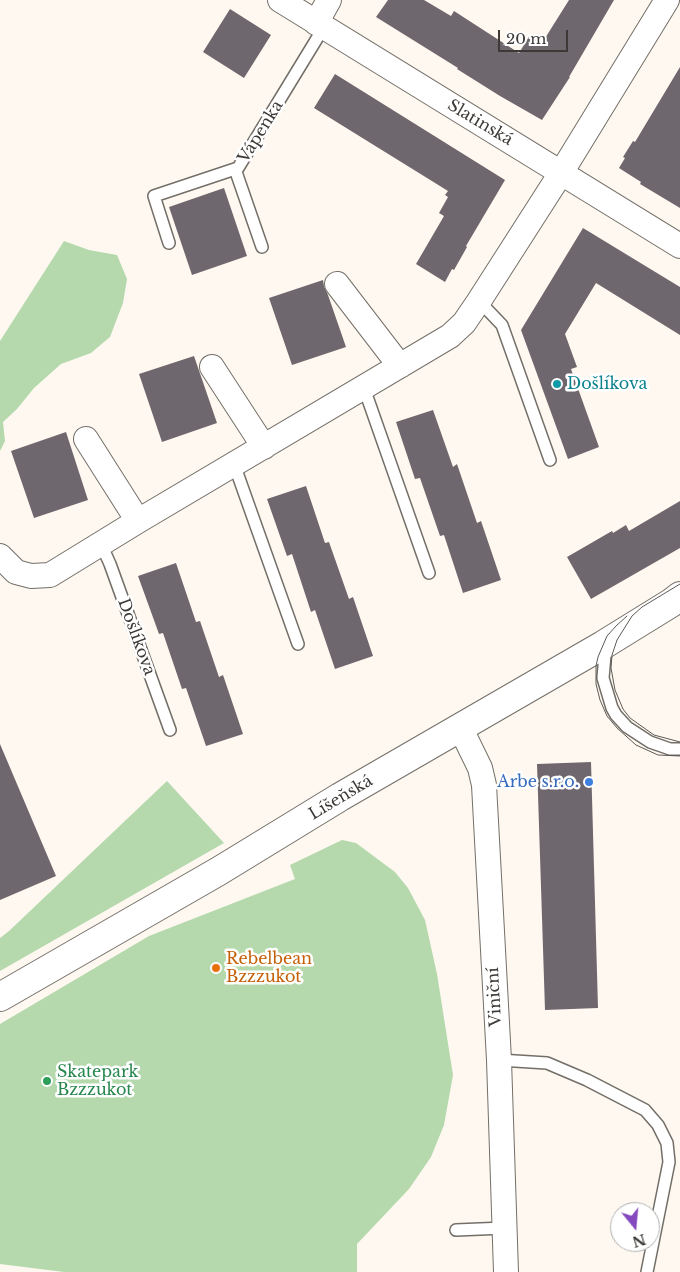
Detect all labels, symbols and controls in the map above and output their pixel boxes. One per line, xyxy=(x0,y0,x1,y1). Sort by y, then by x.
scale bar xyxy=(500,20,570,52)
text: 20 m xyxy=(506,29,546,48)
street label: Slatinská xyxy=(444,96,516,150)
street label: Vápenka xyxy=(234,97,288,167)
place label: Došlíkova xyxy=(567,374,647,394)
marker: Došlíkova xyxy=(551,378,563,390)
street label: Došlíkova xyxy=(113,596,159,678)
street label: Líšeňská xyxy=(306,772,376,824)
place label: Arbe s.r.o. xyxy=(497,772,579,792)
marker: Arbe s.r.o. xyxy=(583,776,595,788)
place label: Rebelbean Bzzzukot xyxy=(226,949,312,987)
marker: Rebelbean Bzzzukot xyxy=(210,962,222,974)
street label: Viniční xyxy=(484,967,506,1027)
place label: Skatepark Bzzzukot xyxy=(57,1062,138,1100)
marker: Skatepark Bzzzukot xyxy=(41,1075,53,1087)
north arrow xyxy=(610,1202,660,1252)
text: N xyxy=(630,1230,648,1251)

